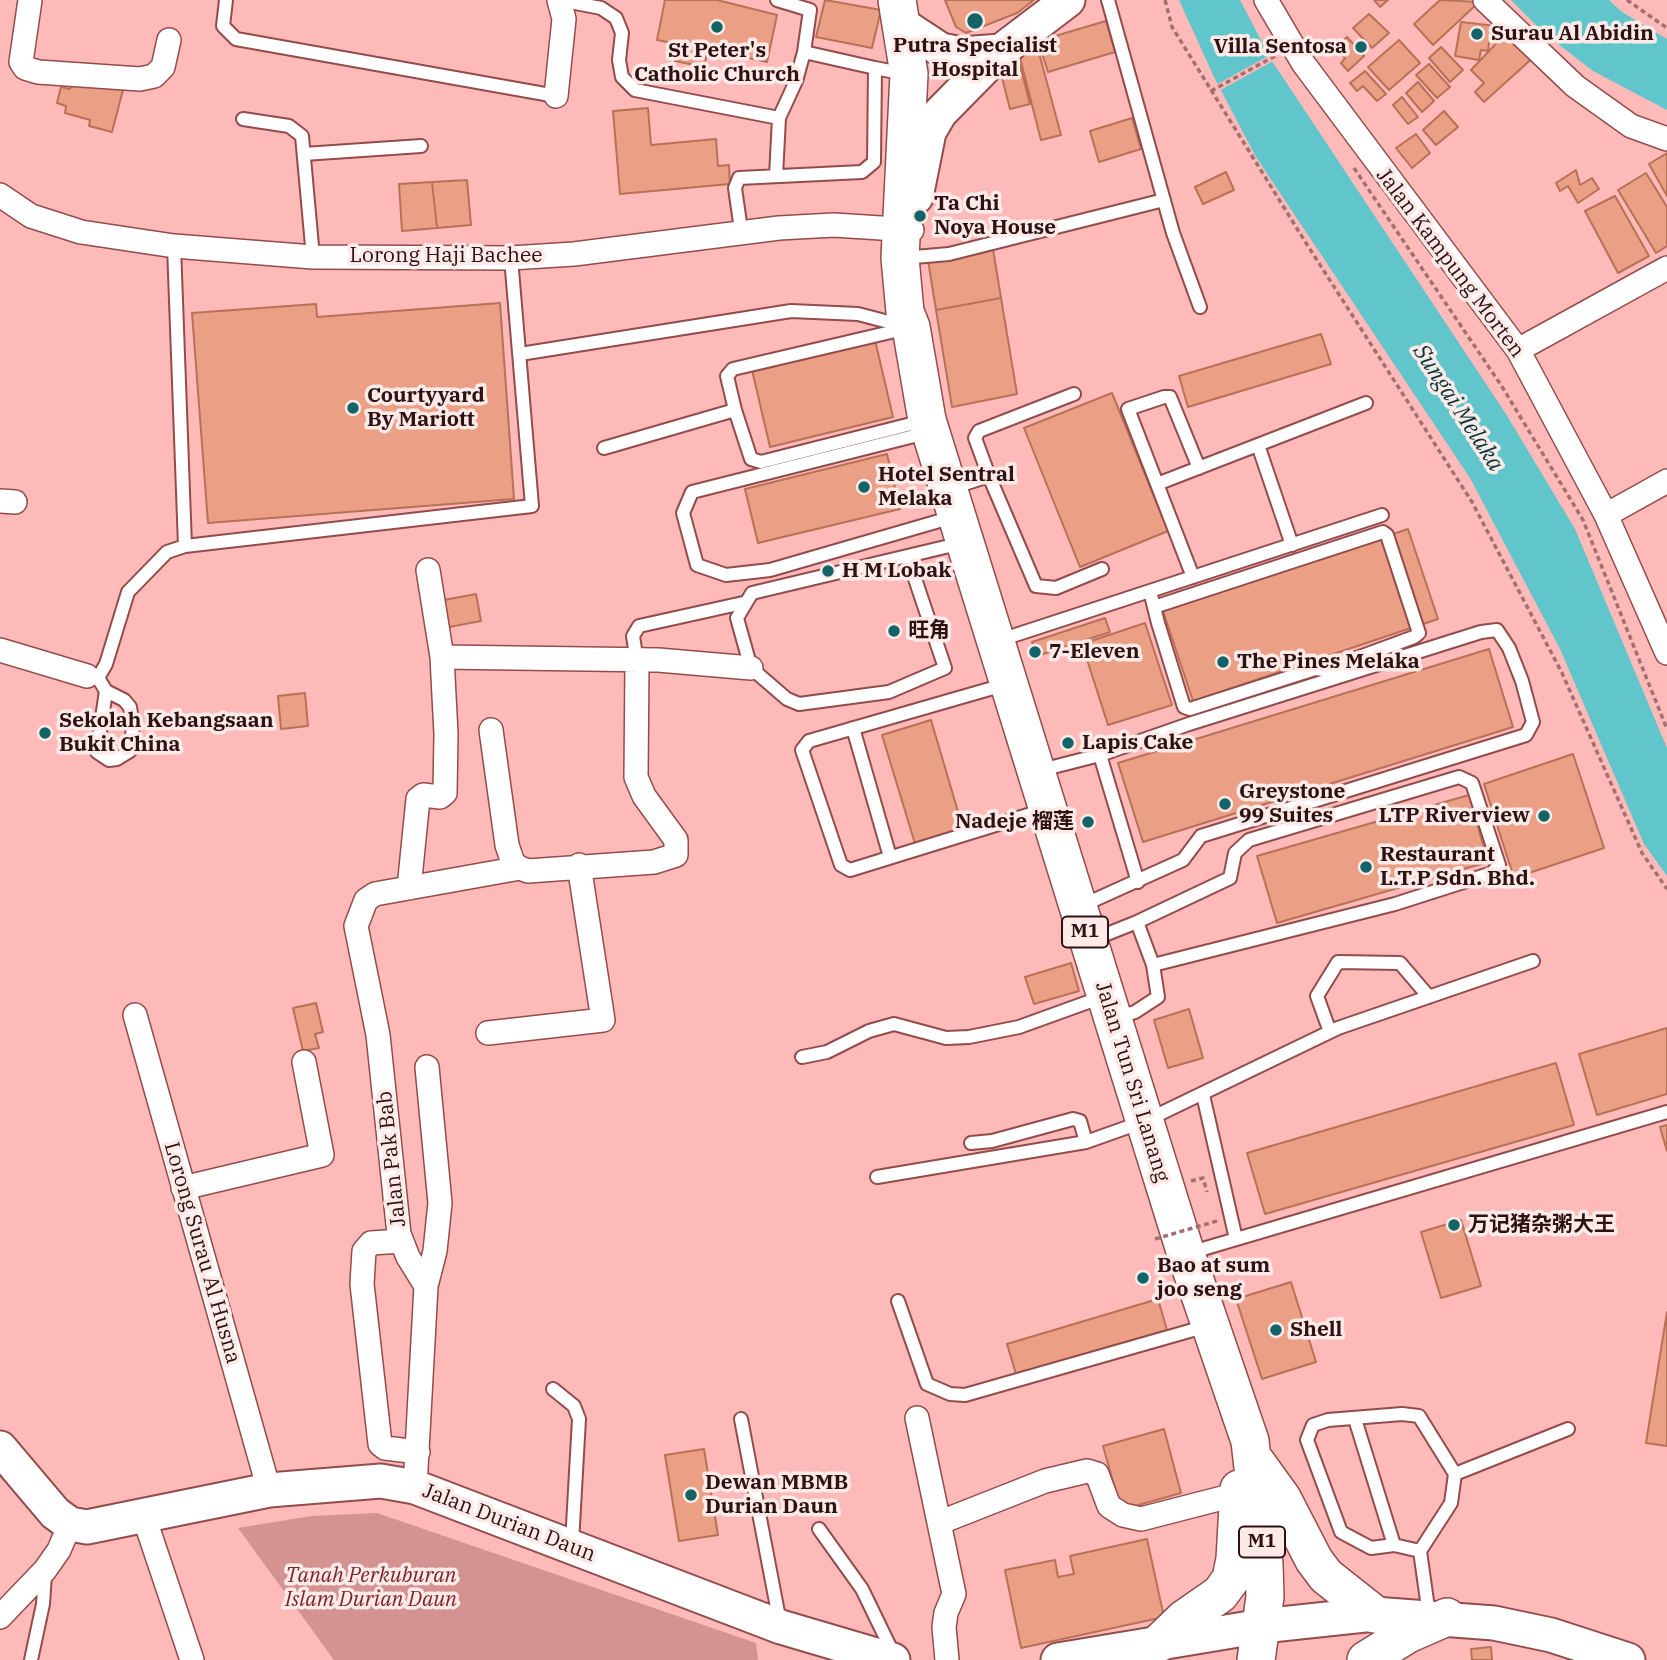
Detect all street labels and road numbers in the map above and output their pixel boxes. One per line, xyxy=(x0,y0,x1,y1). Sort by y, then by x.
street label: Jalan Kampung Morten xyxy=(1371,163,1529,363)
street label: Lorong Haji Bachee xyxy=(349,243,543,269)
road number: M1 xyxy=(1062,916,1108,948)
street label: Jalan Tun Sri Lanang xyxy=(1089,979,1175,1185)
street label: Jalan Pak Bab xyxy=(372,1090,412,1228)
street label: Lorong Surau Al Husna xyxy=(158,1139,246,1367)
street label: Jalan Durian Daun xyxy=(419,1478,599,1568)
road number: M1 xyxy=(1239,1526,1285,1558)

